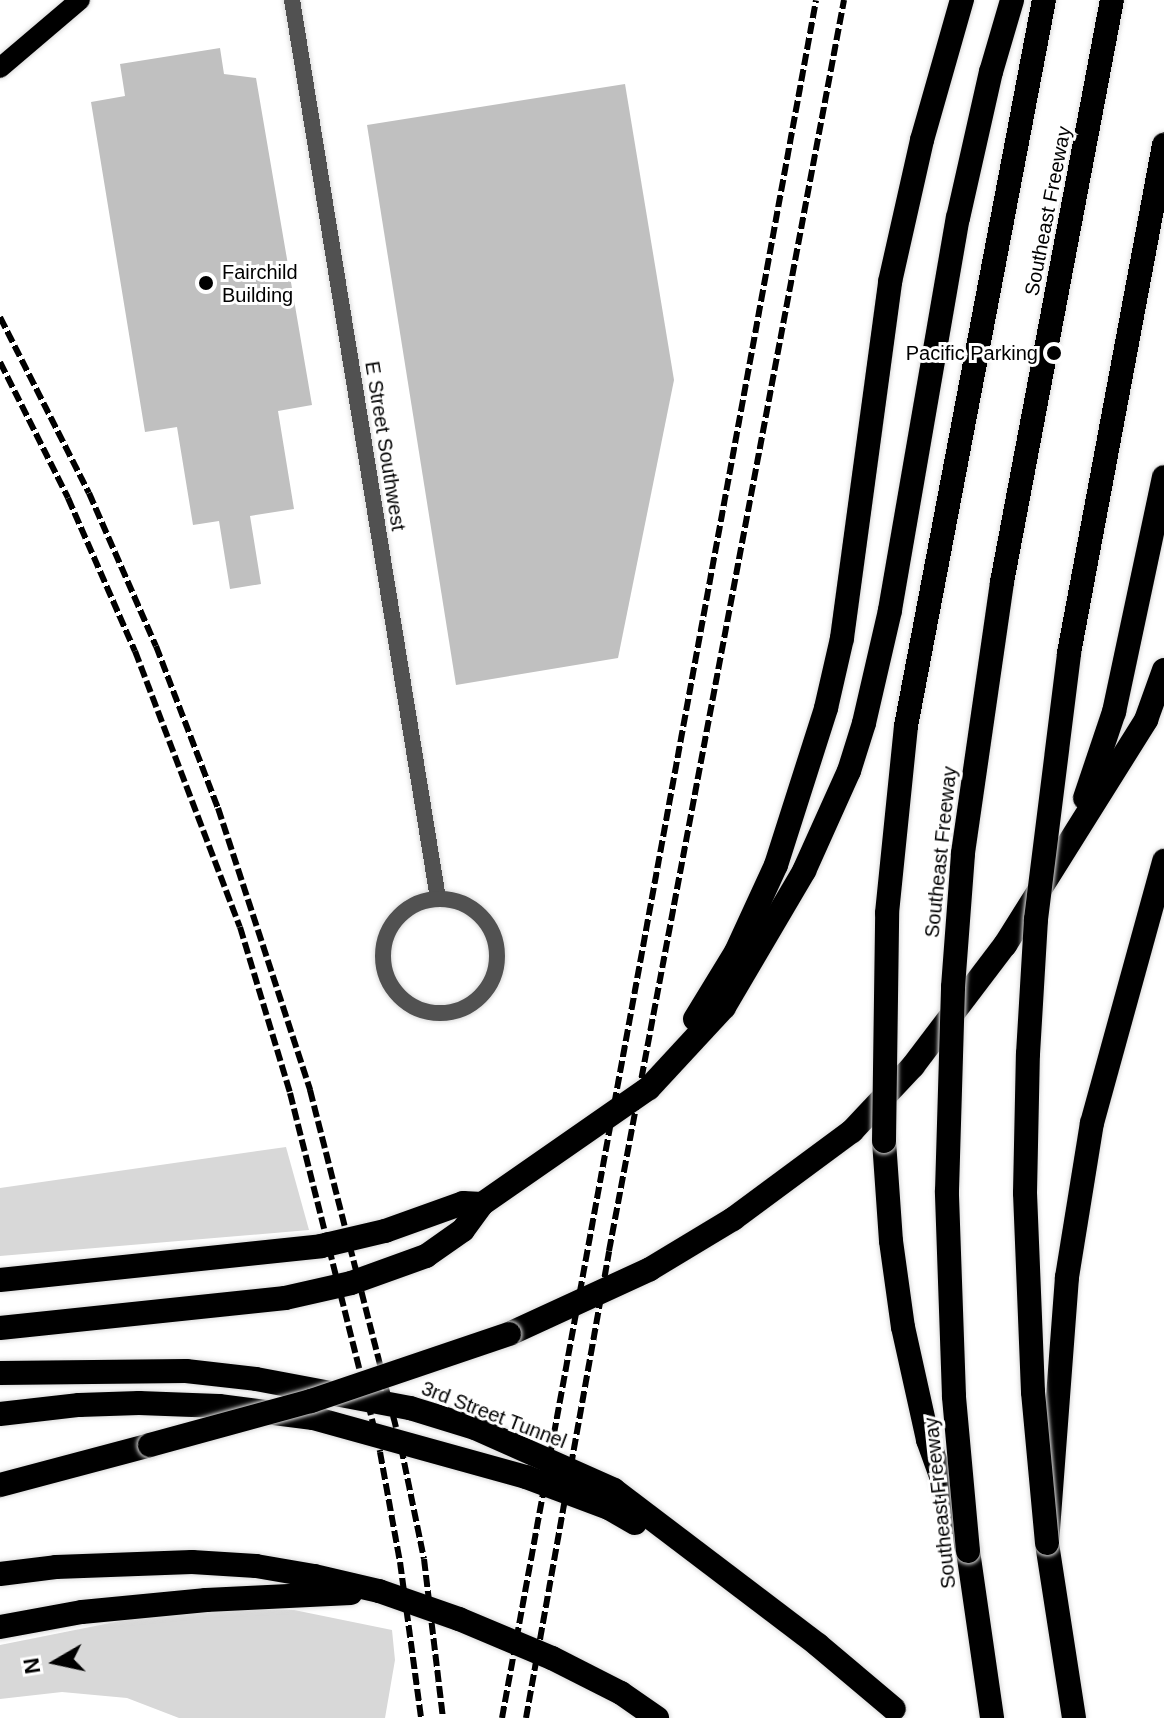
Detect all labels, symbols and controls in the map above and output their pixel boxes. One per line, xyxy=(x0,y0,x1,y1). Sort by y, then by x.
street label: Southeast Freeway xyxy=(1020,124,1076,298)
place label: Fairchild Building xyxy=(222,260,298,307)
marker: Fairchild Building xyxy=(197,274,215,292)
place label: Pacific Parking xyxy=(906,341,1038,365)
marker: Pacific Parking xyxy=(1045,344,1063,362)
street label: E Street Southwest xyxy=(360,360,410,532)
street label: Southeast Freeway xyxy=(920,765,962,939)
street label: 3rd Street Tunnel xyxy=(418,1376,570,1454)
street label: Southeast Freeway xyxy=(919,1416,961,1590)
north arrow xyxy=(16,1622,96,1702)
text: N xyxy=(18,1656,45,1676)

